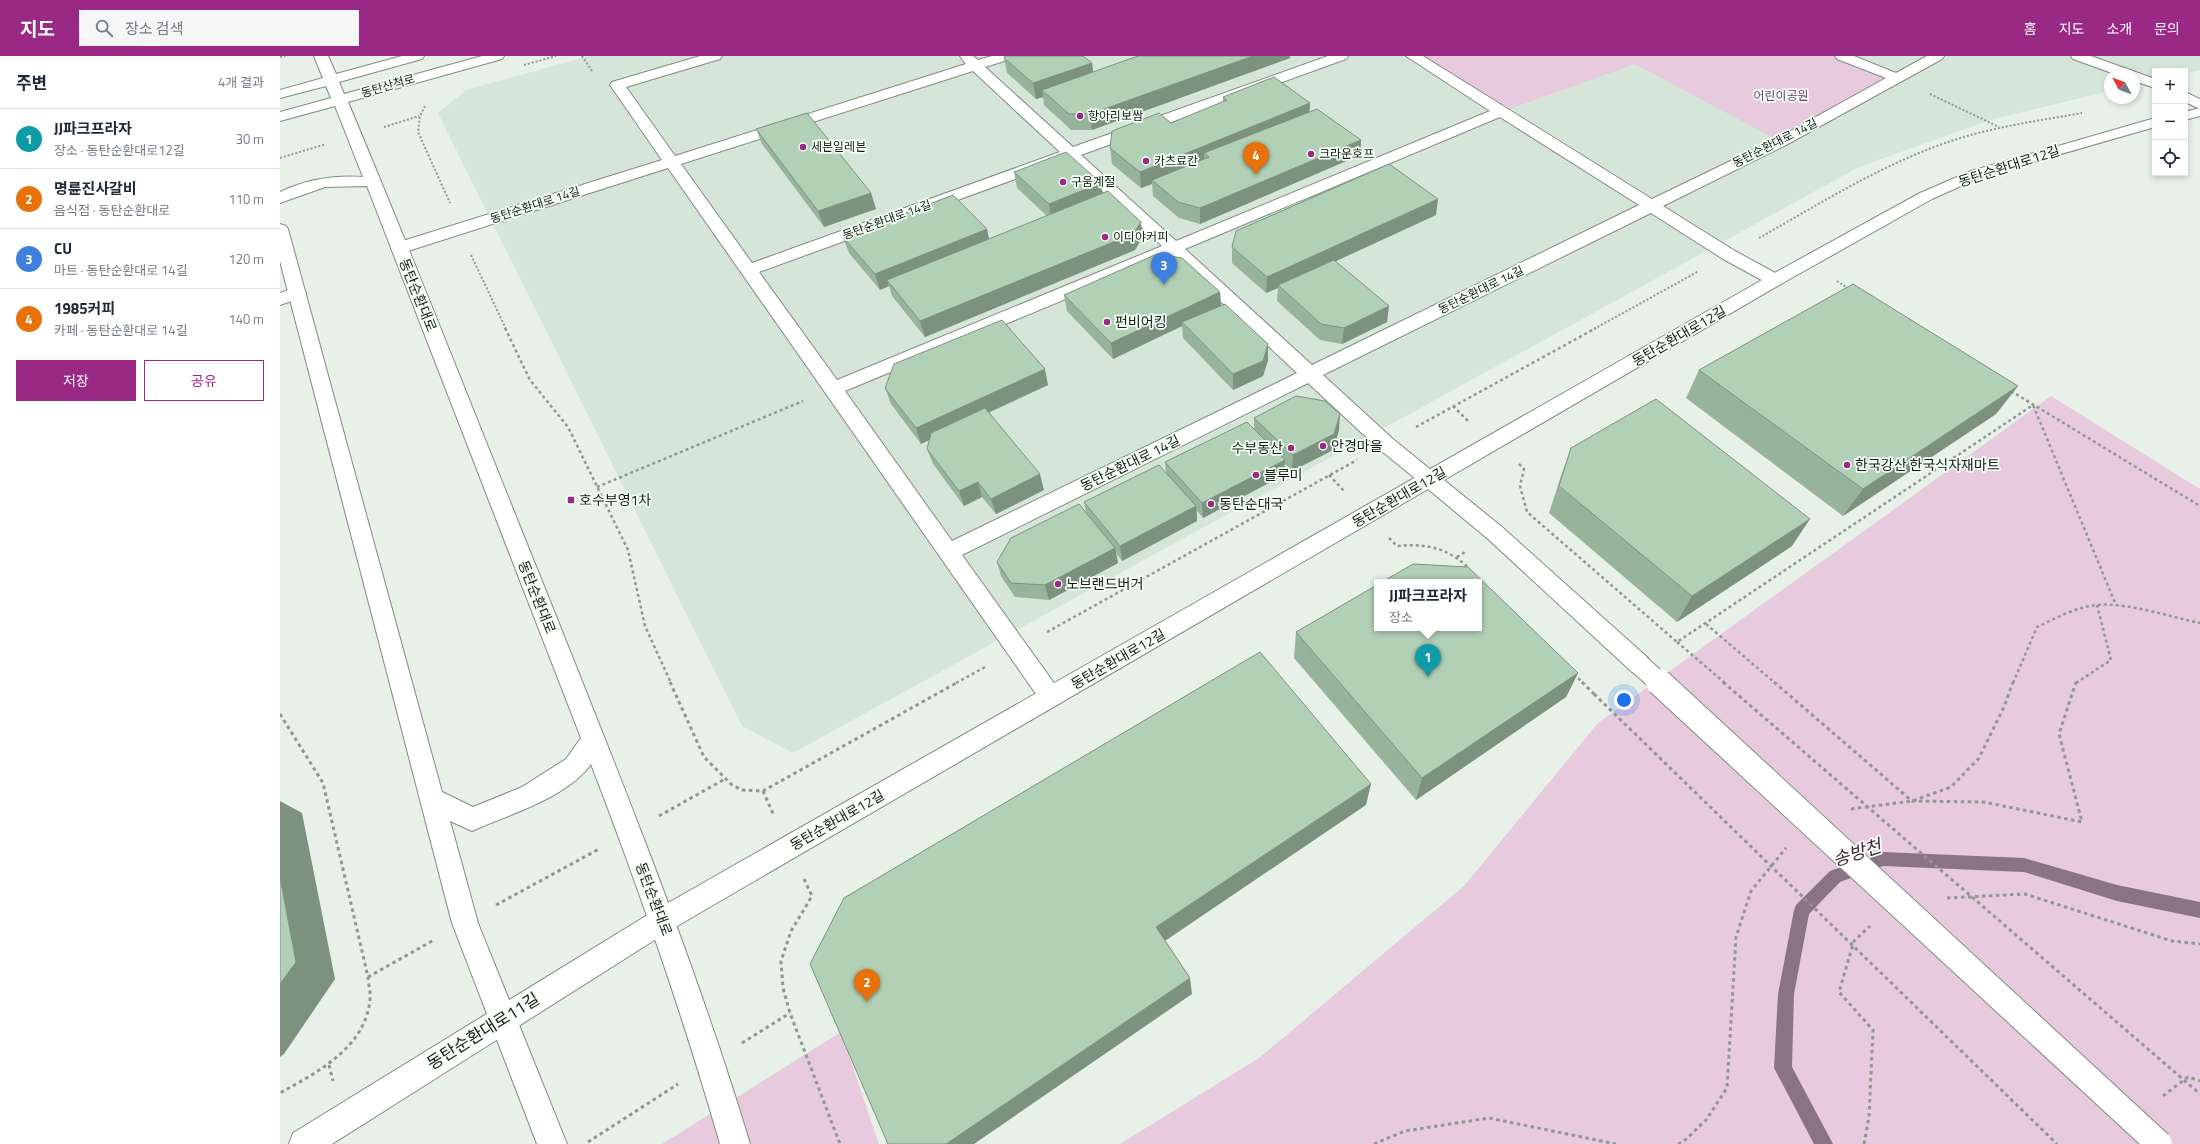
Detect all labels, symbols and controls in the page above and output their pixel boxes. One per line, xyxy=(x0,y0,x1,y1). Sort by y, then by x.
search box xyxy=(79,10,359,46)
text: 지도 xyxy=(20,14,55,43)
icon: search xyxy=(93,17,115,39)
text: 장소 검색 xyxy=(125,17,183,40)
text: 홈 xyxy=(2024,18,2037,39)
text: 지도 xyxy=(2059,18,2084,39)
text: 소개 xyxy=(2106,18,2132,39)
text: 문의 xyxy=(2154,18,2180,39)
north arrow xyxy=(2104,68,2140,104)
map controls xyxy=(2152,68,2188,176)
button: + xyxy=(2152,68,2188,104)
street label: 동탄산척로 xyxy=(359,69,417,102)
text: 주변 xyxy=(16,70,47,96)
text: 4개 결과 xyxy=(218,72,264,92)
park label: 어린이공원 xyxy=(1753,86,1809,105)
button: − xyxy=(2152,104,2188,140)
place label: 항아리보쌈 xyxy=(1088,106,1143,125)
marker: 항아리보쌈 xyxy=(1075,111,1085,121)
street label: 동탄순환대로 14길 xyxy=(1729,113,1821,172)
text: JJ파크프라자 xyxy=(54,117,132,140)
text: 1 xyxy=(25,129,33,149)
text: 30 m xyxy=(236,129,264,149)
place label: 세븐일레븐 xyxy=(811,137,866,156)
street label: 동탄순환대로12길 xyxy=(1955,139,2062,192)
text: 장소 · 동탄순환대로12길 xyxy=(54,140,185,160)
button: locate xyxy=(2152,140,2188,176)
marker: 세븐일레븐 xyxy=(798,142,808,152)
pin: 4 xyxy=(1243,142,1269,175)
place label: 크라운호프 xyxy=(1319,144,1374,163)
marker: 크라운호프 xyxy=(1306,149,1316,159)
place label: 카츠료칸 xyxy=(1154,151,1198,170)
marker: 카츠료칸 xyxy=(1141,156,1151,166)
place label: 구움계절 xyxy=(1071,172,1115,191)
text: 명륜진사갈비 xyxy=(54,177,137,200)
marker: 구움계절 xyxy=(1058,177,1068,187)
street label: 동탄순환대로 14길 xyxy=(488,181,582,228)
text: 2 xyxy=(25,189,33,209)
text: 110 m xyxy=(228,189,264,209)
street label: 동탄순환대로 14길 xyxy=(840,195,934,244)
text: 음식점 · 동탄순환대로 xyxy=(54,200,170,220)
place label: 이디야커피 xyxy=(1113,227,1168,246)
marker: 이디야커피 xyxy=(1100,232,1110,242)
text: CU xyxy=(54,237,72,260)
text: 3 xyxy=(25,249,33,269)
text: 120 m xyxy=(228,249,264,269)
pin: 3 xyxy=(1151,252,1177,285)
street label: 동탄순환대로 xyxy=(394,255,443,335)
text: 마트 · 동탄순환대로 14길 xyxy=(54,260,188,280)
street label: 동탄순환대로 14길 xyxy=(1435,261,1527,319)
text: 1985커피 xyxy=(54,297,115,320)
street label: 동탄순환대로12길 xyxy=(1628,300,1730,371)
text: 4 xyxy=(25,309,33,329)
text: 140 m xyxy=(228,309,264,329)
place label: 펀비어킹 xyxy=(1115,311,1167,332)
marker: 펀비어킹 xyxy=(1102,317,1112,327)
text: 카페 · 동탄순환대로 14길 xyxy=(54,320,188,340)
button: 저장 xyxy=(16,360,136,401)
button: 공유 xyxy=(144,360,264,401)
street label: 동탄순환대로 14길 xyxy=(1076,429,1183,496)
place label: 안경마을 xyxy=(1331,435,1383,456)
place label: 수부동산 xyxy=(1231,437,1283,458)
marker: 안경마을 xyxy=(1318,441,1328,451)
marker: 수부동산 xyxy=(1286,443,1296,453)
place label: 한국강산 한국식자재마트 xyxy=(1855,454,2000,475)
marker: 한국강산 한국식자재마트 xyxy=(1842,460,1852,470)
street label: 동탄순환대로12길 xyxy=(1348,461,1450,532)
place label: 블루미 xyxy=(1264,464,1303,485)
marker: 블루미 xyxy=(1251,470,1261,480)
place label: 호수부영1차 xyxy=(579,489,651,510)
place label: 동탄순대국 xyxy=(1219,493,1284,514)
marker: 호수부영1차 xyxy=(566,495,576,505)
marker: 동탄순대국 xyxy=(1206,499,1216,509)
street label: 동탄순환대로 xyxy=(513,557,562,637)
place label: 노브랜드버거 xyxy=(1066,573,1143,594)
marker: 노브랜드버거 xyxy=(1053,579,1063,589)
popup xyxy=(1374,579,1482,631)
text: JJ파크프라자 xyxy=(1389,584,1467,607)
text: 장소 xyxy=(1389,607,1413,627)
street label: 동탄순환대로12길 xyxy=(1067,623,1169,694)
pin: 1 xyxy=(1415,644,1441,677)
your location xyxy=(1614,690,1634,710)
street label: 동탄순환대로12길 xyxy=(786,784,888,855)
water label: 송방천 xyxy=(1829,831,1887,873)
street label: 동탄순환대로 xyxy=(631,859,678,939)
pin: 2 xyxy=(854,969,880,1002)
street label: 동탄순환대로11길 xyxy=(422,986,544,1076)

